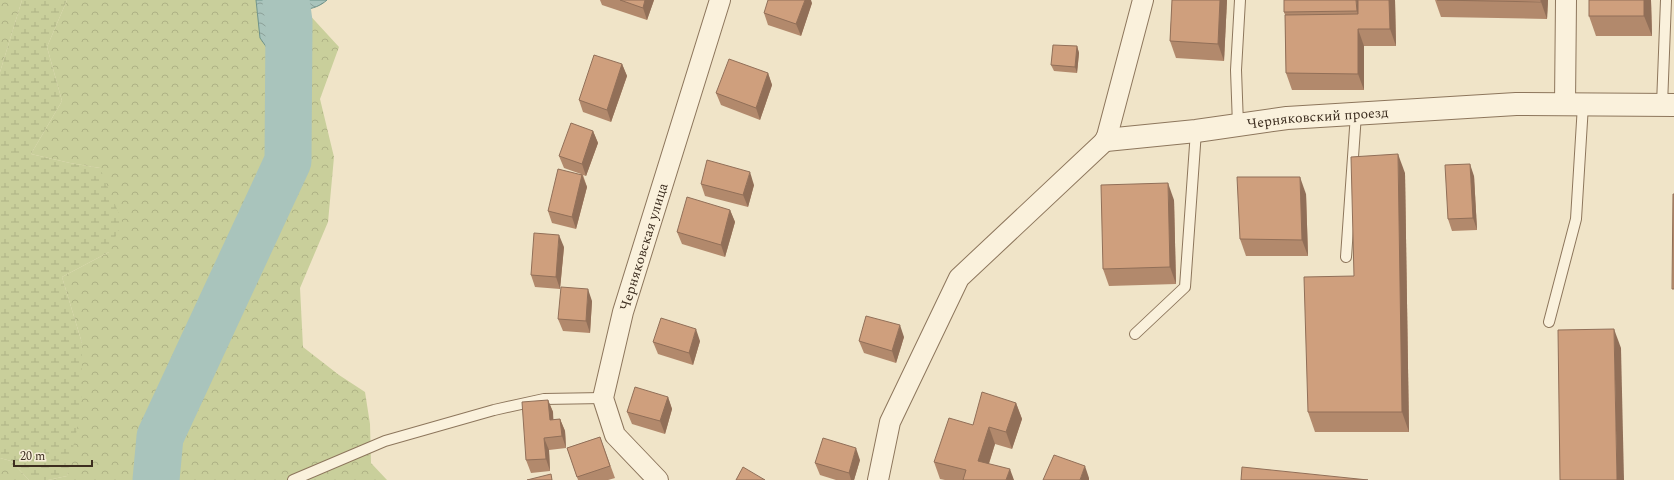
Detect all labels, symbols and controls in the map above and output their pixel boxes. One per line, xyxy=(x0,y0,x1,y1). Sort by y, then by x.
street label: Черняковский проезд xyxy=(1246,102,1389,135)
street label: Черняковская улица xyxy=(614,180,674,313)
scale bar xyxy=(14,442,92,468)
text: 20 m xyxy=(20,447,45,466)

